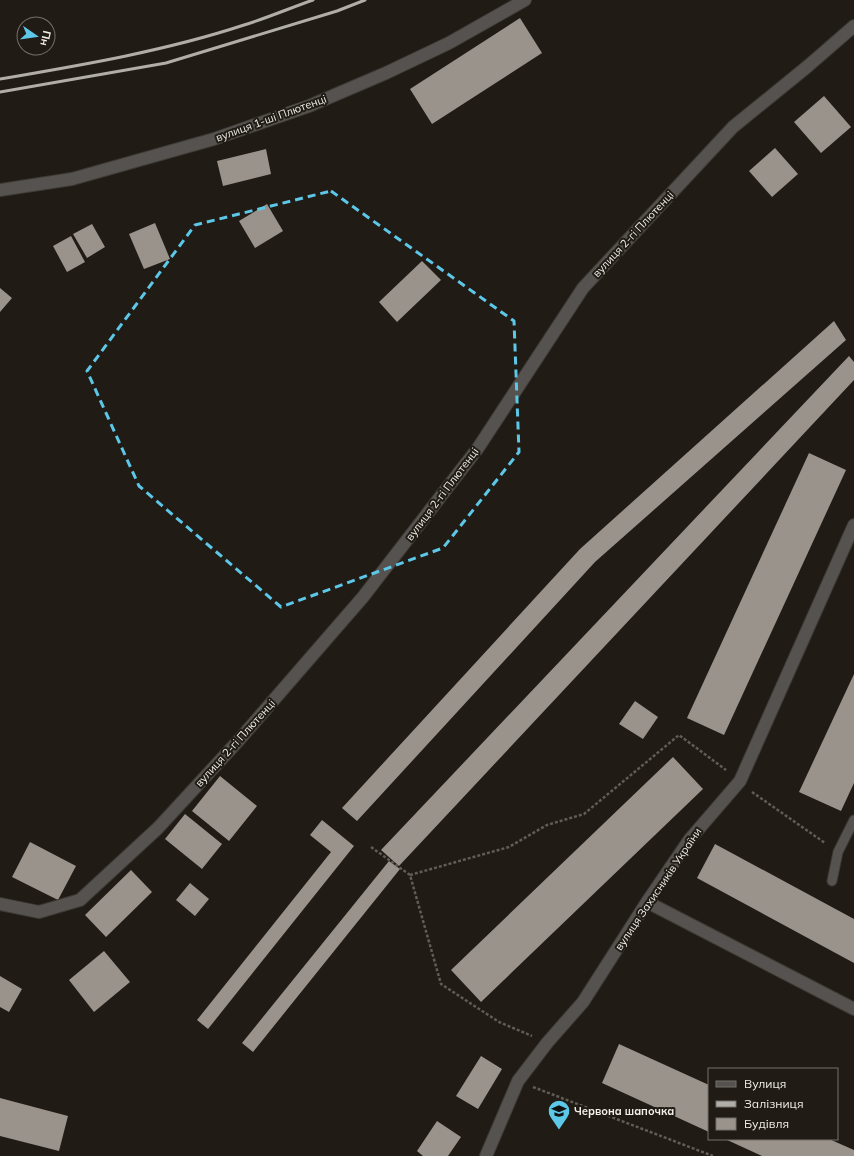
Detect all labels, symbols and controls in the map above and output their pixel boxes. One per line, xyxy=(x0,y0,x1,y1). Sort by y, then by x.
north arrow xyxy=(16,16,56,56)
text: Пн xyxy=(37,29,54,47)
street label: вулиця 1-ші Плютенці xyxy=(214,91,328,145)
street label: вулиця 2-гі Плютенці xyxy=(589,188,677,280)
street label: вулиця 2-гі Плютенці xyxy=(402,445,482,543)
street label: вулиця 2-гі Плютенці xyxy=(192,696,278,790)
street label: вулиця Захисників України xyxy=(612,825,704,953)
legend xyxy=(708,1068,838,1140)
text: Вулиця xyxy=(744,1076,786,1091)
text: Залізниця xyxy=(744,1096,804,1111)
school or university icon: Червона шапочка xyxy=(546,1098,572,1131)
place label: Червона шапочка xyxy=(574,1104,674,1118)
text: Будівля xyxy=(744,1116,789,1131)

